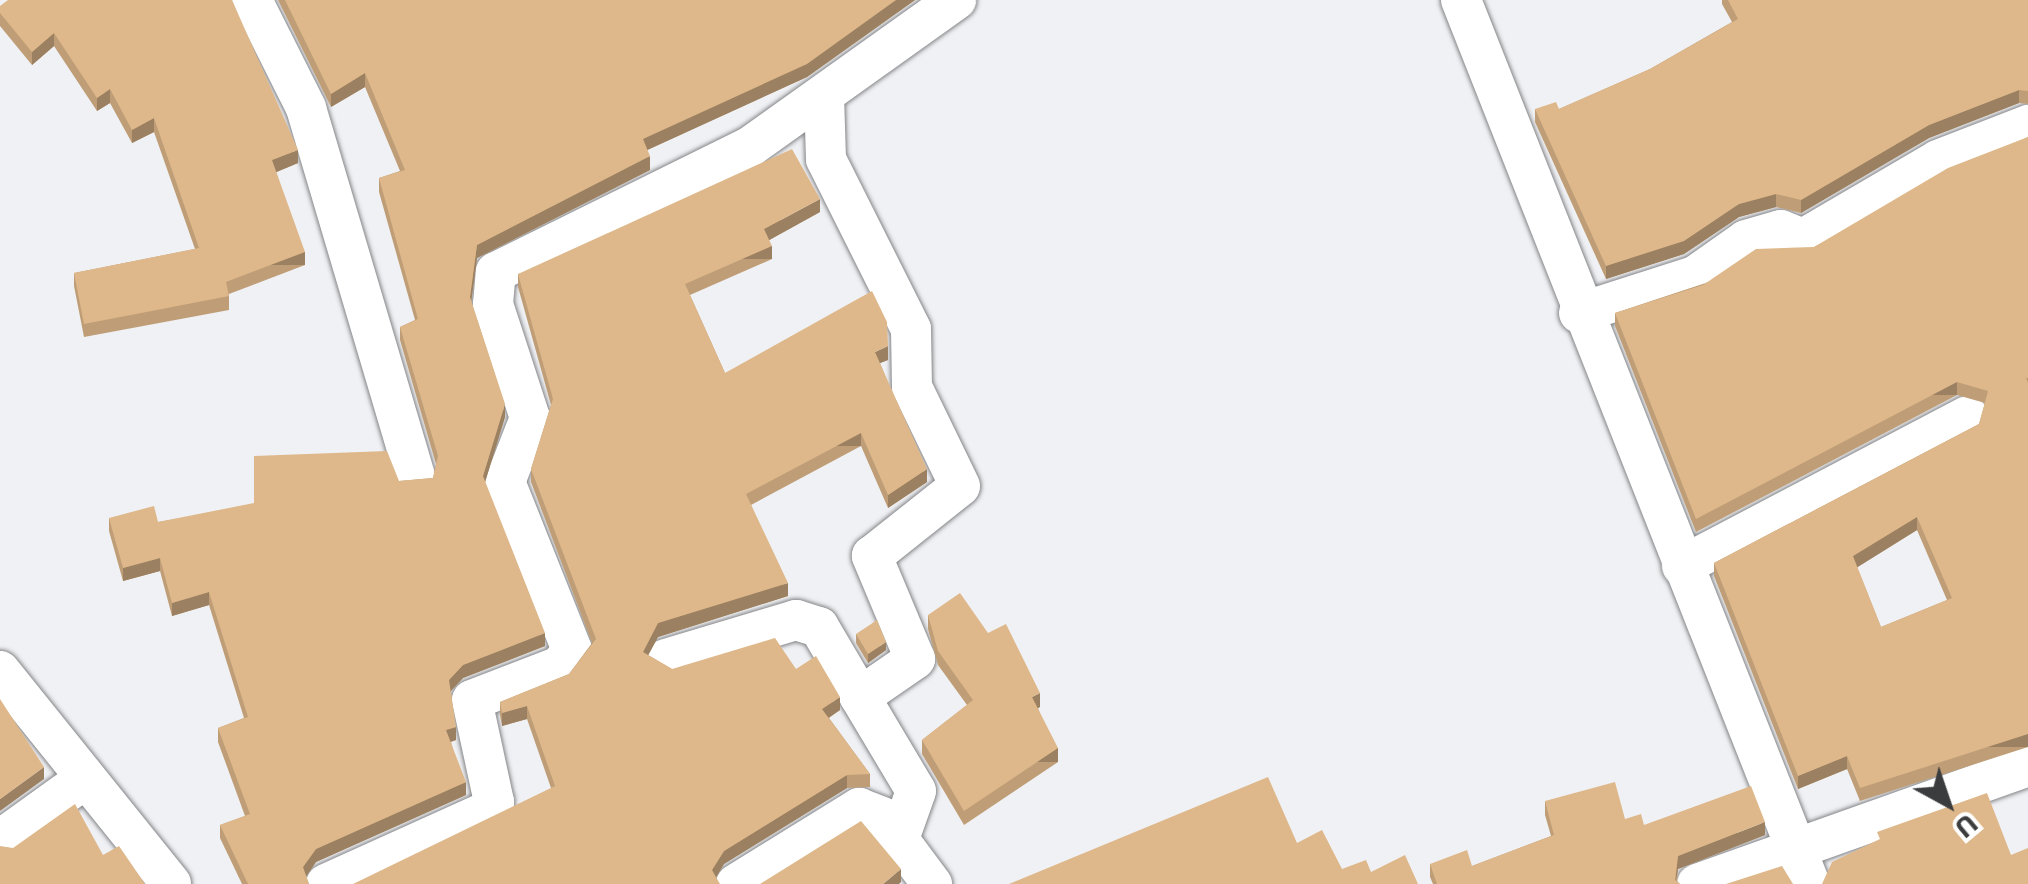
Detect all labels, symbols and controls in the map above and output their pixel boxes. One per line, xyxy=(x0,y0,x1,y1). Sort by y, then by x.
north arrow xyxy=(1898,754,1998,854)
text: U xyxy=(1949,808,1986,846)

